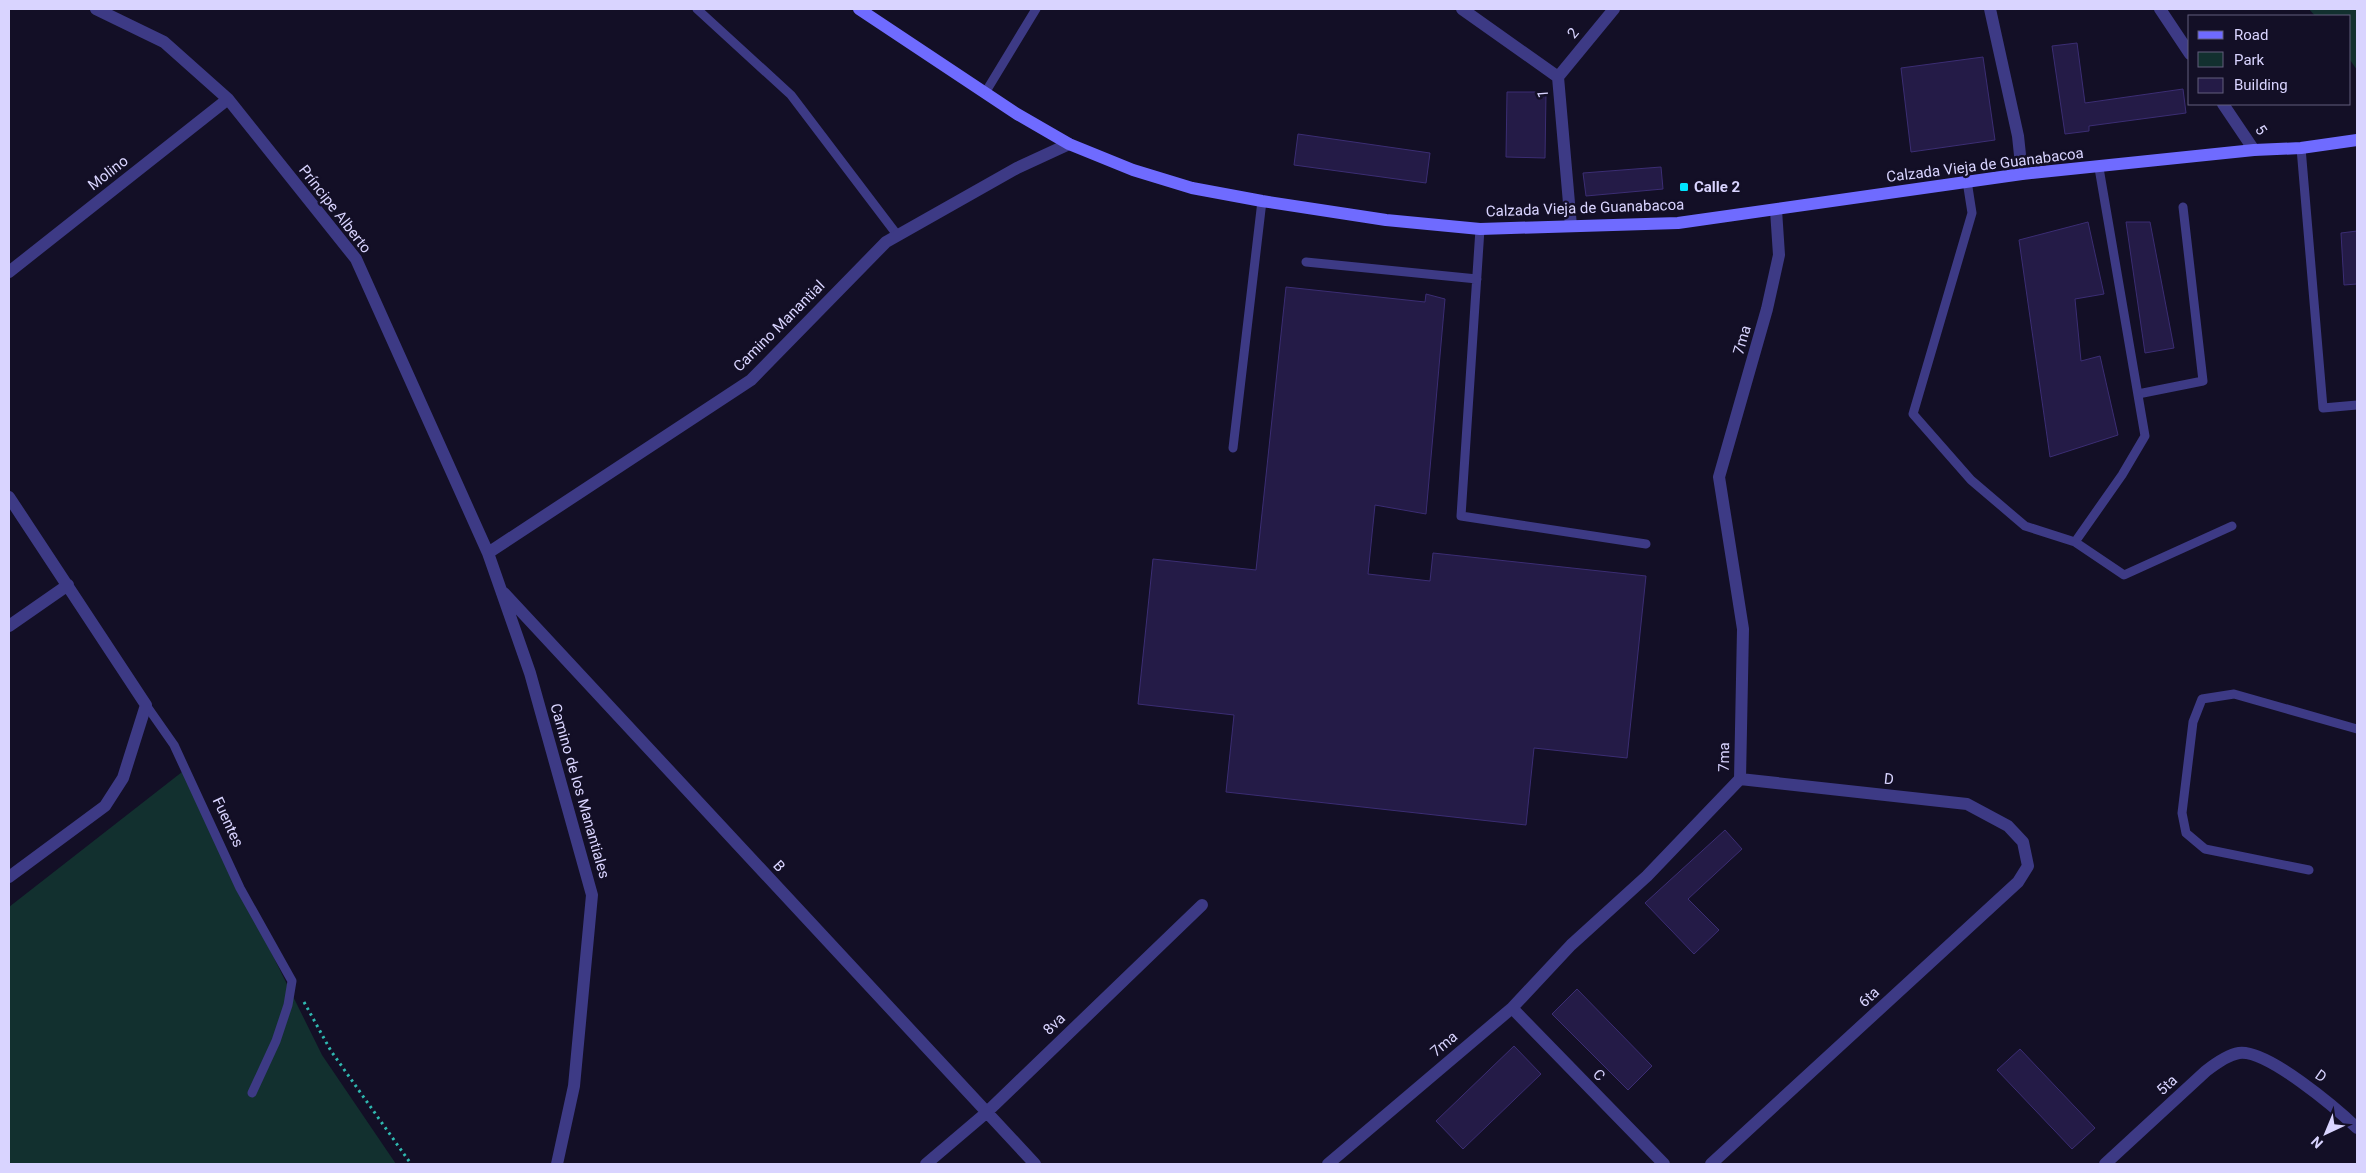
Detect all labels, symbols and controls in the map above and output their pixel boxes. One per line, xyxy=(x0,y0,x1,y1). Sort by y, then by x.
legend xyxy=(2188,15,2351,105)
street label: 2 xyxy=(1563,24,1583,42)
text: Road xyxy=(2234,26,2268,44)
text: Park xyxy=(2234,51,2265,69)
text: Building xyxy=(2234,76,2288,94)
street label: 1 xyxy=(1534,89,1552,99)
street label: 5 xyxy=(2251,121,2271,139)
street label: Calzada Vieja de Guanabacoa xyxy=(1885,144,2085,186)
street label: Molino xyxy=(84,152,132,194)
street label: Príncipe Alberto xyxy=(295,161,375,257)
place label: Calle 2 xyxy=(1694,178,1741,196)
marker: Calle 2 xyxy=(1678,181,1690,193)
street label: Calzada Vieja de Guanabacoa xyxy=(1485,196,1685,220)
street label: Camino Manantial xyxy=(730,277,828,375)
street label: 7ma xyxy=(1729,323,1755,357)
street label: Camino de los Manantiales xyxy=(546,701,614,881)
street label: 7ma xyxy=(1715,742,1733,772)
street label: D xyxy=(1883,770,1895,788)
street label: Fuentes xyxy=(209,794,247,850)
street label: B xyxy=(769,856,789,876)
street label: 6ta xyxy=(1855,983,1883,1011)
street label: 8va xyxy=(1039,1009,1069,1039)
street label: 7ma xyxy=(1427,1028,1461,1060)
street label: C xyxy=(1589,1065,1609,1085)
street label: D xyxy=(2312,1066,2330,1086)
street label: 5ta xyxy=(2153,1071,2181,1099)
north arrow xyxy=(2301,1108,2351,1158)
text: N xyxy=(2308,1133,2326,1152)

